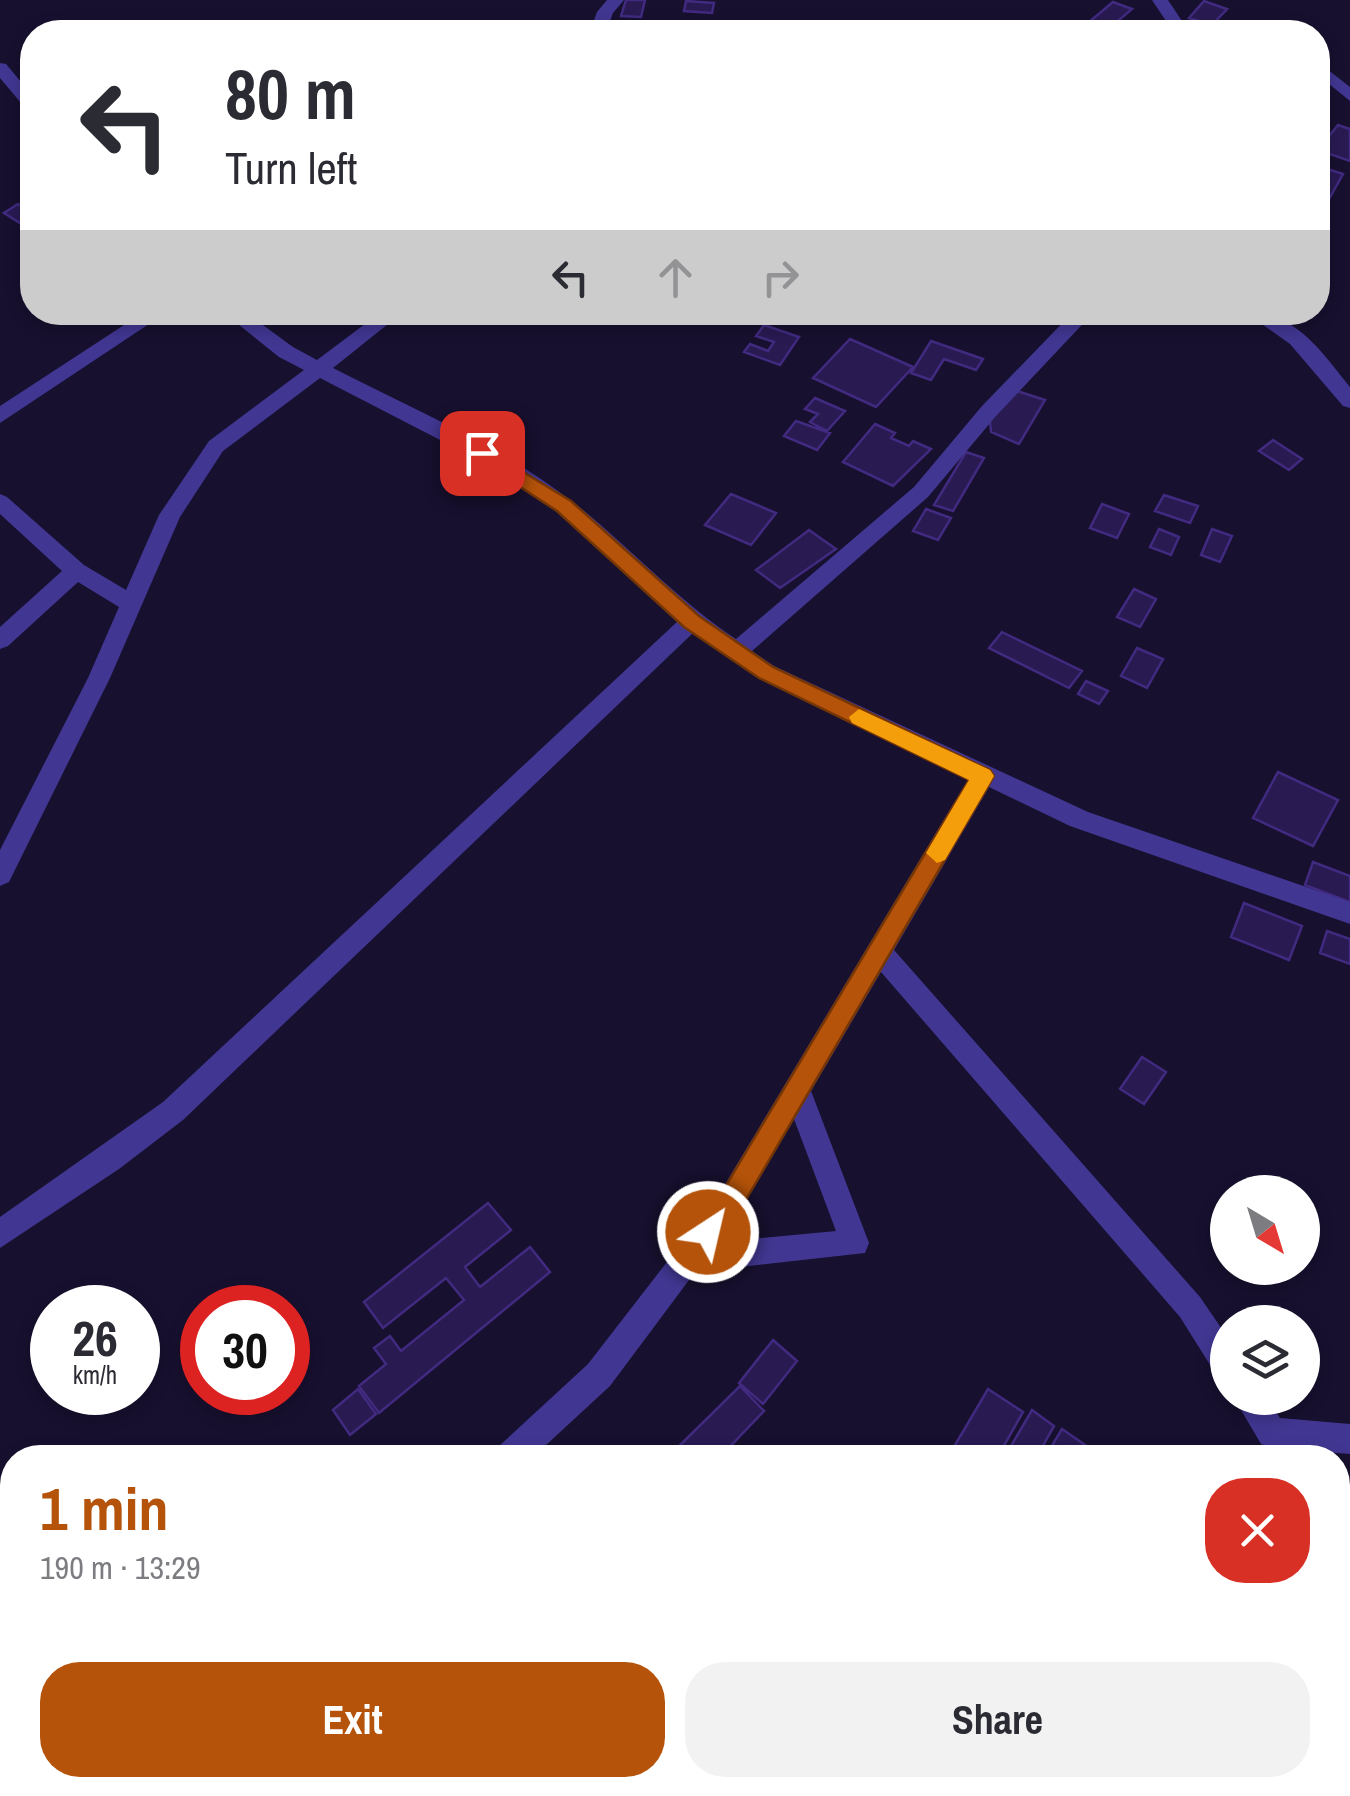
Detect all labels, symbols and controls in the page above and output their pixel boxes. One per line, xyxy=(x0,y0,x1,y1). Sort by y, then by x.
text: 80 m xyxy=(225,47,356,141)
icon: left xyxy=(60,60,190,190)
text: Turn left xyxy=(225,137,357,198)
icon: left xyxy=(543,250,598,305)
icon: ahead xyxy=(648,250,703,305)
icon: right xyxy=(753,250,808,305)
pin xyxy=(440,411,525,496)
icon: arrive xyxy=(455,426,510,481)
north arrow xyxy=(1210,1175,1320,1285)
map controls xyxy=(1210,1175,1320,1415)
position arrow xyxy=(656,1180,760,1284)
speed limit sign: 30 xyxy=(180,1285,310,1415)
text: 26 xyxy=(72,1304,118,1372)
button: layers xyxy=(1210,1305,1320,1415)
text: km/h xyxy=(73,1358,117,1392)
text: 1 min xyxy=(40,1468,169,1549)
button: close xyxy=(1205,1478,1310,1583)
text: 190 m · 13:29 xyxy=(40,1546,200,1589)
button: Exit xyxy=(40,1662,665,1777)
button: Share xyxy=(685,1662,1310,1777)

